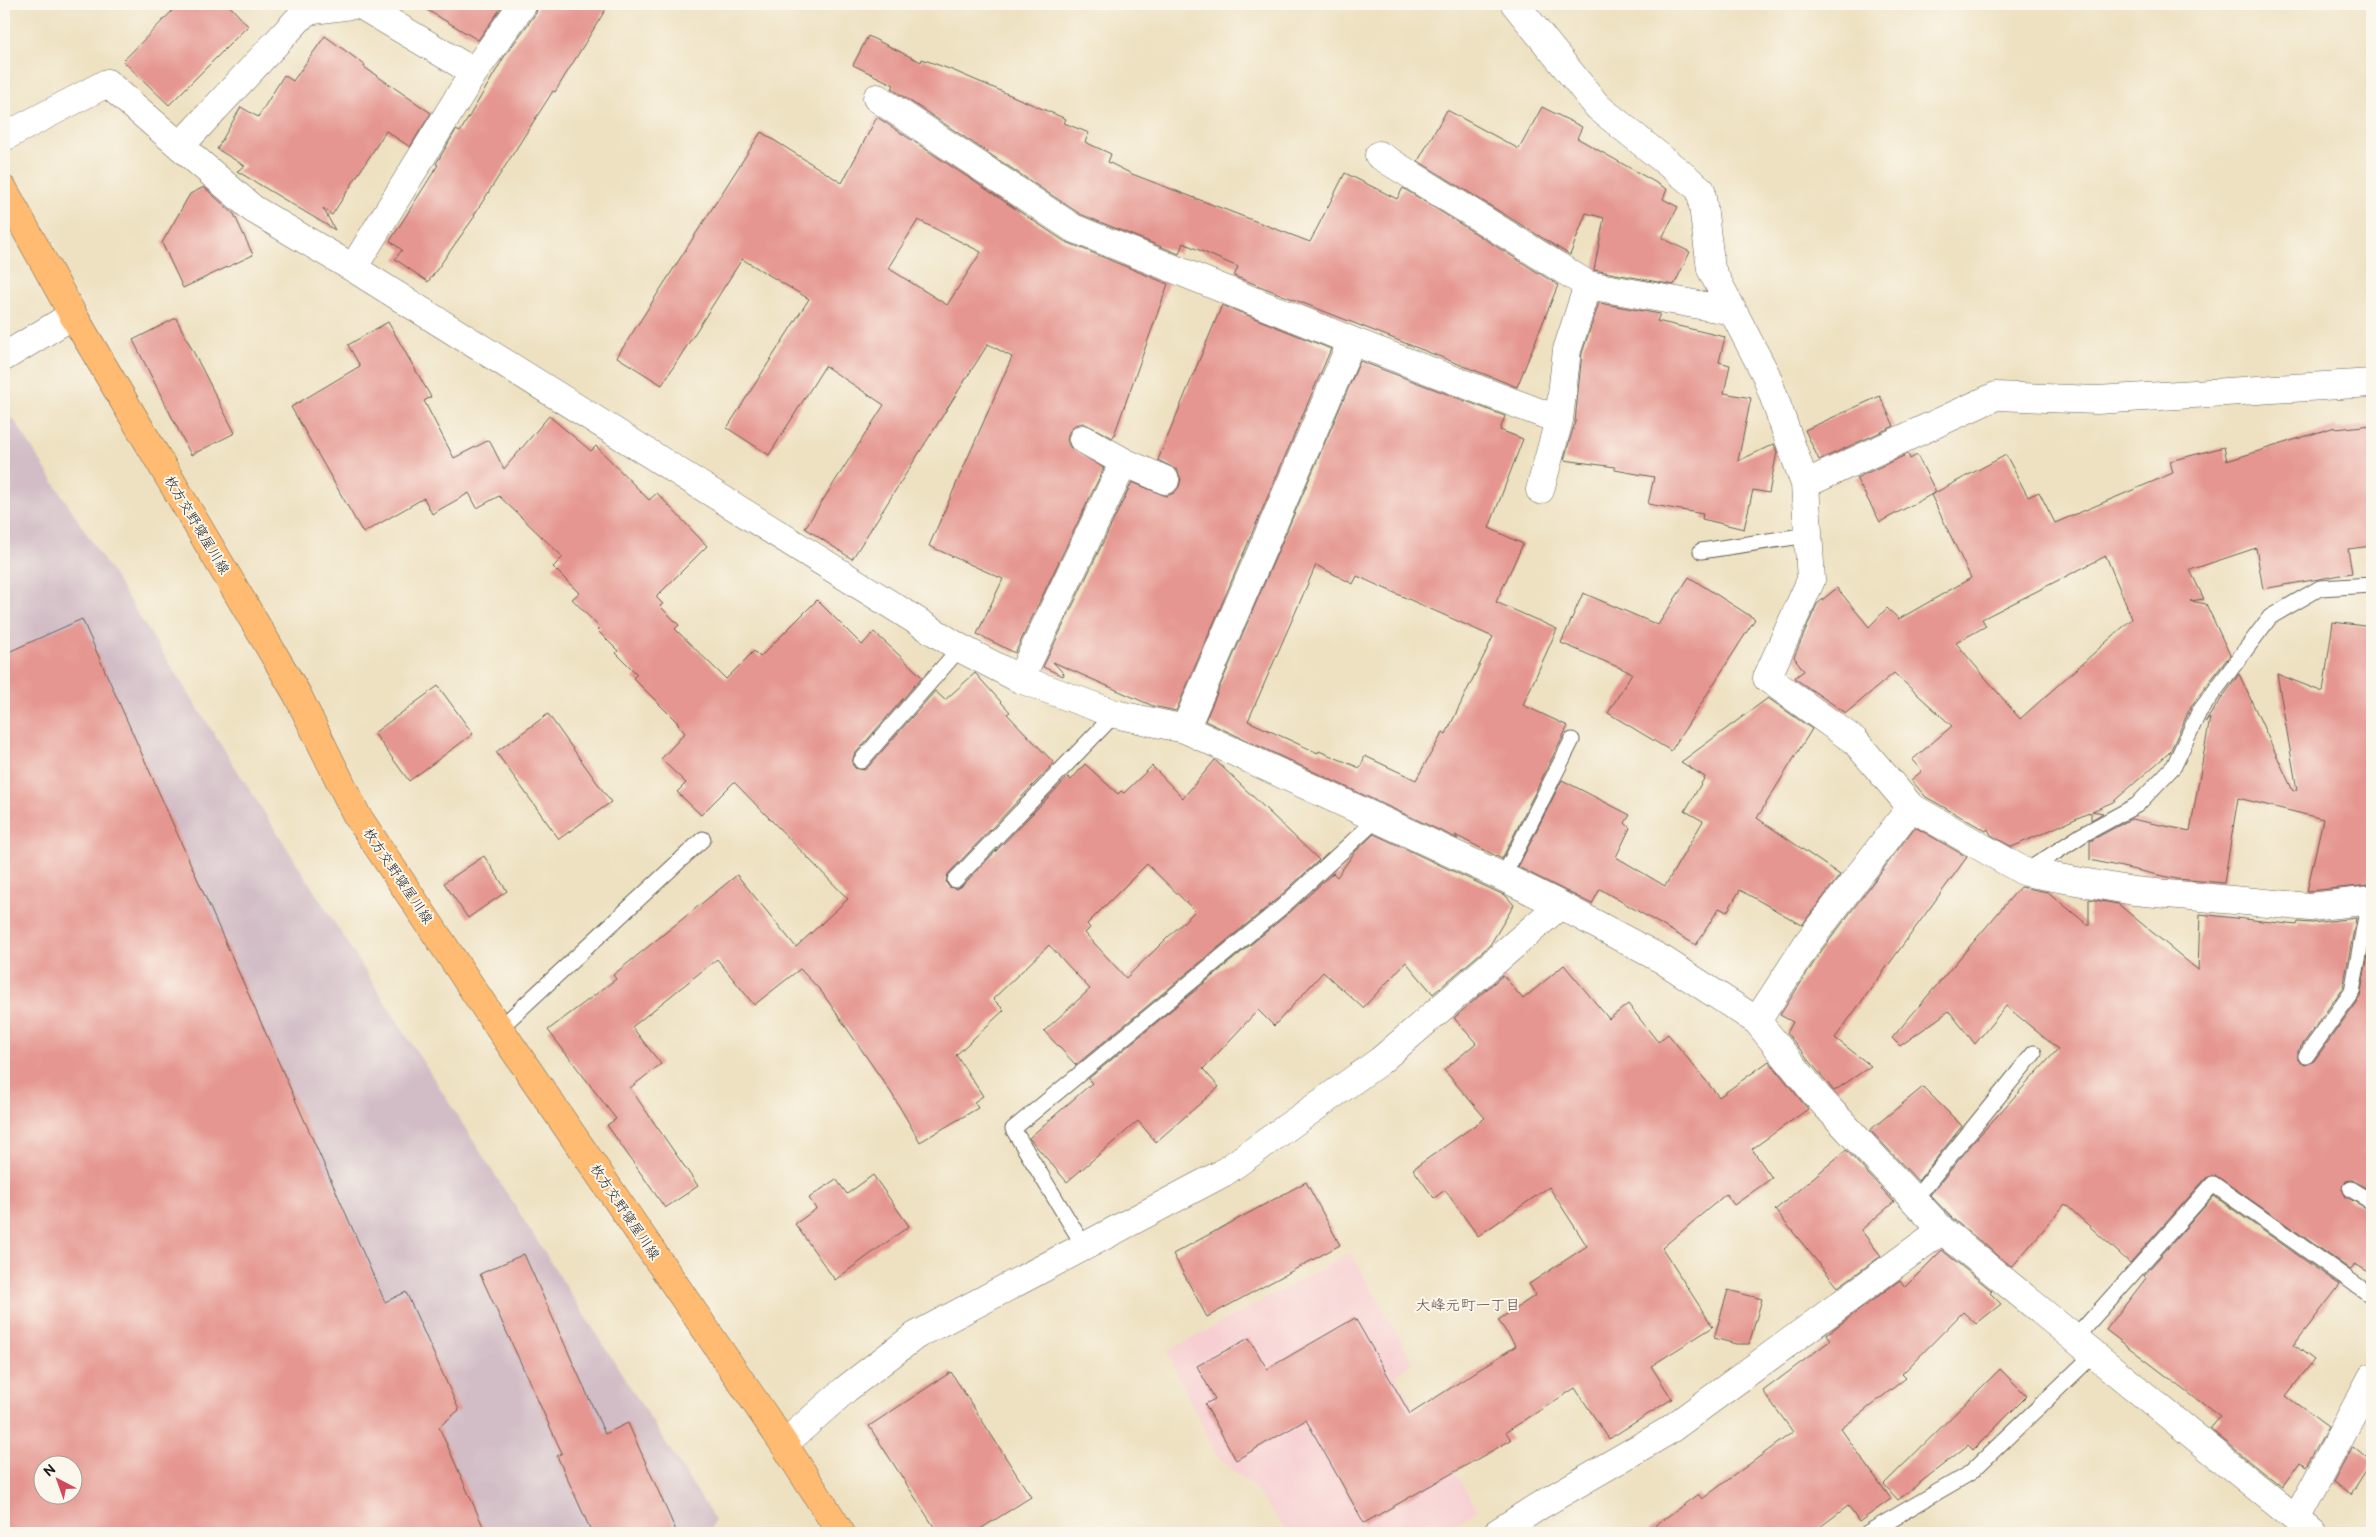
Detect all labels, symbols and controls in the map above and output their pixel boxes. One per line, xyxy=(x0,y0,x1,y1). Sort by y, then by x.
street label: 枚方交野寝屋川線 xyxy=(161,473,233,577)
street label: 枚方交野寝屋川線 xyxy=(360,825,436,927)
street label: 枚方交野寝屋川線 xyxy=(587,1161,663,1263)
district label: 大峰元町一丁目 xyxy=(1415,1296,1521,1315)
north arrow xyxy=(32,1454,82,1504)
text: N xyxy=(40,1461,59,1480)

